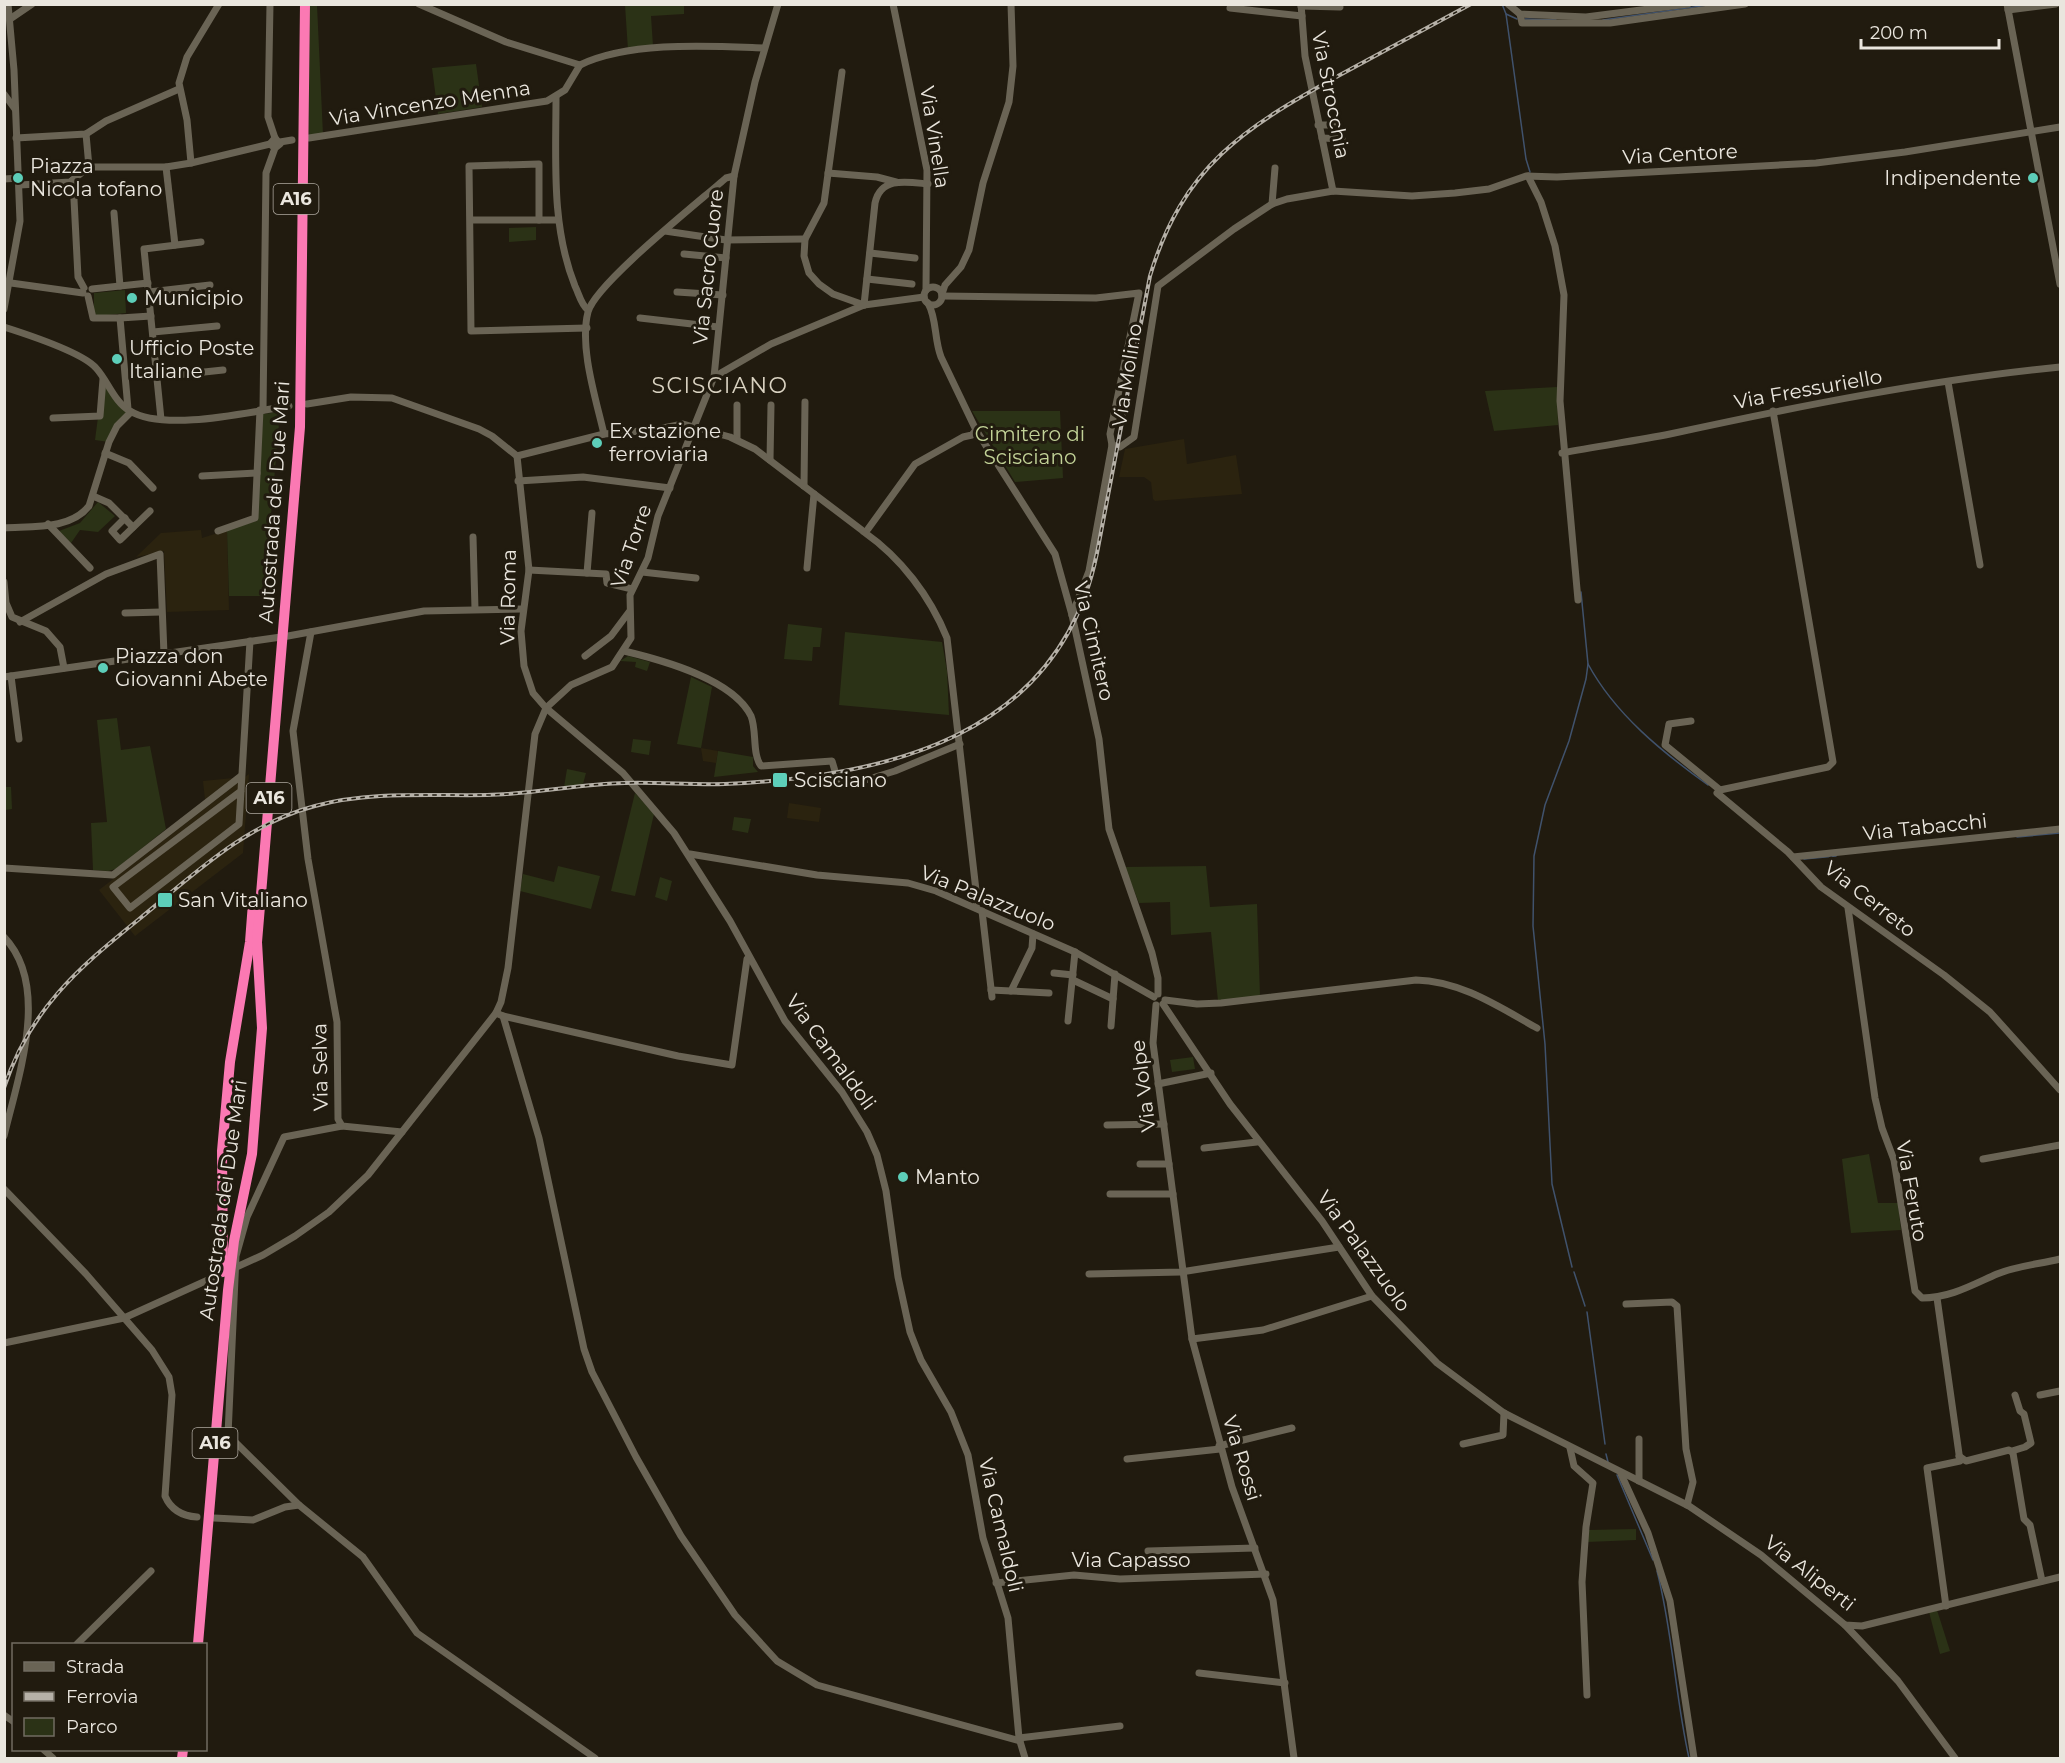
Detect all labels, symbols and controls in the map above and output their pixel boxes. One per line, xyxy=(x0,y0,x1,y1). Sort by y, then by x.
scale bar xyxy=(1861,12,1999,50)
text: 200 m xyxy=(1870,22,1928,44)
street label: Via Strocchia xyxy=(1307,29,1355,161)
street label: Via Vincenzo Menna xyxy=(328,75,532,131)
street label: Via Vinella xyxy=(915,84,955,190)
street label: Via Centore xyxy=(1622,139,1738,169)
place label: Piazza Nicola tofano xyxy=(30,154,162,201)
place label: Indipendente xyxy=(1884,166,2021,190)
marker: Piazza Nicola tofano xyxy=(11,171,25,185)
marker: Indipendente xyxy=(2026,171,2040,185)
road number: A16 xyxy=(274,184,318,214)
street label: Via Sacro Cuore xyxy=(688,188,728,346)
place label: Municipio xyxy=(144,286,243,310)
marker: Municipio xyxy=(125,291,139,305)
street label: Via Molino xyxy=(1107,322,1147,428)
place label: Ufficio Poste Italiane xyxy=(129,336,254,383)
marker: Ufficio Poste Italiane xyxy=(110,352,124,366)
street label: Via Fressuriello xyxy=(1732,364,1884,414)
district label: SCISCIANO xyxy=(651,372,789,399)
street label: Autostrada dei Due Mari xyxy=(254,380,294,624)
place label: Ex stazione ferroviaria xyxy=(609,419,721,466)
park label: Cimitero di Scisciano xyxy=(975,422,1085,469)
marker: Ex stazione ferroviaria xyxy=(590,436,604,450)
street label: Via Torre xyxy=(606,501,656,591)
street label: Via Roma xyxy=(495,549,521,645)
street label: Via Cimitero xyxy=(1069,579,1119,703)
place label: Piazza don Giovanni Abete xyxy=(115,644,268,691)
marker: Piazza don Giovanni Abete xyxy=(96,661,110,675)
place label: Scisciano xyxy=(794,768,887,792)
marker: Scisciano xyxy=(771,771,789,789)
road number: A16 xyxy=(246,783,292,813)
street label: Via Tabacchi xyxy=(1862,809,1988,845)
street label: Via Cerreto xyxy=(1819,856,1921,942)
street label: Via Palazzuolo xyxy=(917,860,1059,936)
place label: San Vitaliano xyxy=(178,888,308,912)
marker: San Vitaliano xyxy=(156,891,174,909)
street label: Via Camaldoli xyxy=(781,989,881,1115)
street label: Via Selva xyxy=(307,1023,333,1111)
street label: Via Volpe xyxy=(1125,1039,1161,1133)
street label: Autostrada dei Due Mari xyxy=(194,1078,252,1322)
street label: Via Feruto xyxy=(1891,1139,1933,1243)
place label: Manto xyxy=(915,1165,980,1189)
marker: Manto xyxy=(896,1170,910,1184)
street label: Via Palazzuolo xyxy=(1312,1186,1416,1316)
street label: Via Rossi xyxy=(1218,1412,1266,1504)
road number: A16 xyxy=(192,1428,238,1458)
street label: Via Camaldoli xyxy=(974,1455,1028,1595)
street label: Via Aliperti xyxy=(1760,1530,1860,1616)
street label: Via Capasso xyxy=(1071,1548,1191,1572)
legend xyxy=(12,1643,207,1751)
text: Strada xyxy=(66,1656,124,1678)
text: Ferrovia xyxy=(66,1686,138,1708)
text: Parco xyxy=(66,1716,118,1738)

